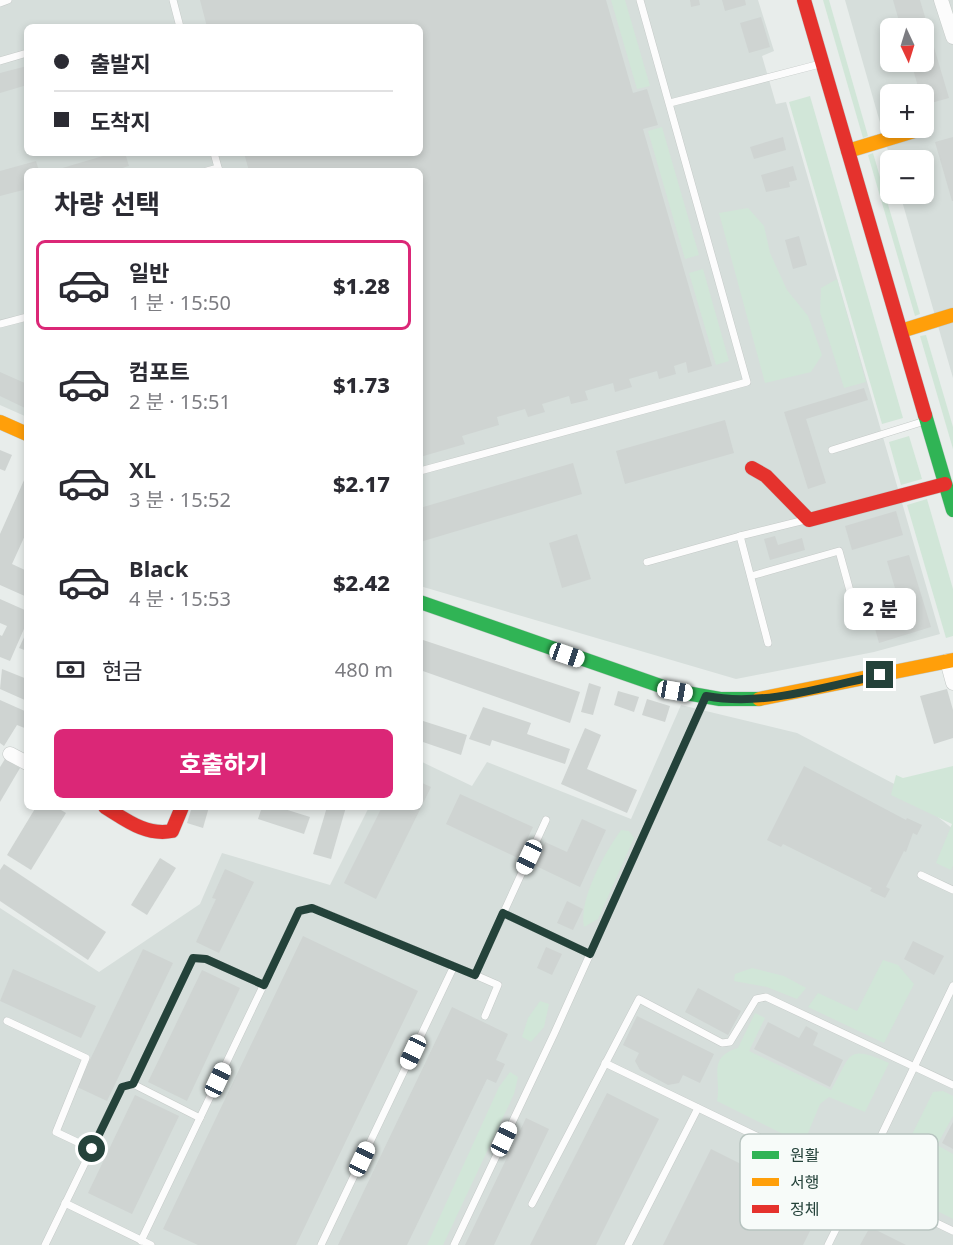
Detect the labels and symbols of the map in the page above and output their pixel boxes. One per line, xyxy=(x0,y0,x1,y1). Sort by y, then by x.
north arrow xyxy=(880,18,934,72)
callout: 2 분 xyxy=(844,588,916,630)
car xyxy=(547,641,587,669)
route end xyxy=(866,661,893,688)
car xyxy=(656,679,694,703)
car xyxy=(513,837,545,877)
car xyxy=(397,1032,429,1072)
car xyxy=(202,1060,234,1100)
car xyxy=(488,1119,520,1159)
legend xyxy=(740,1134,938,1230)
route start xyxy=(78,1135,105,1162)
car xyxy=(346,1139,378,1179)
text: 원활 xyxy=(790,1144,820,1166)
text: 서행 xyxy=(790,1171,819,1193)
text: 정체 xyxy=(790,1198,819,1220)

